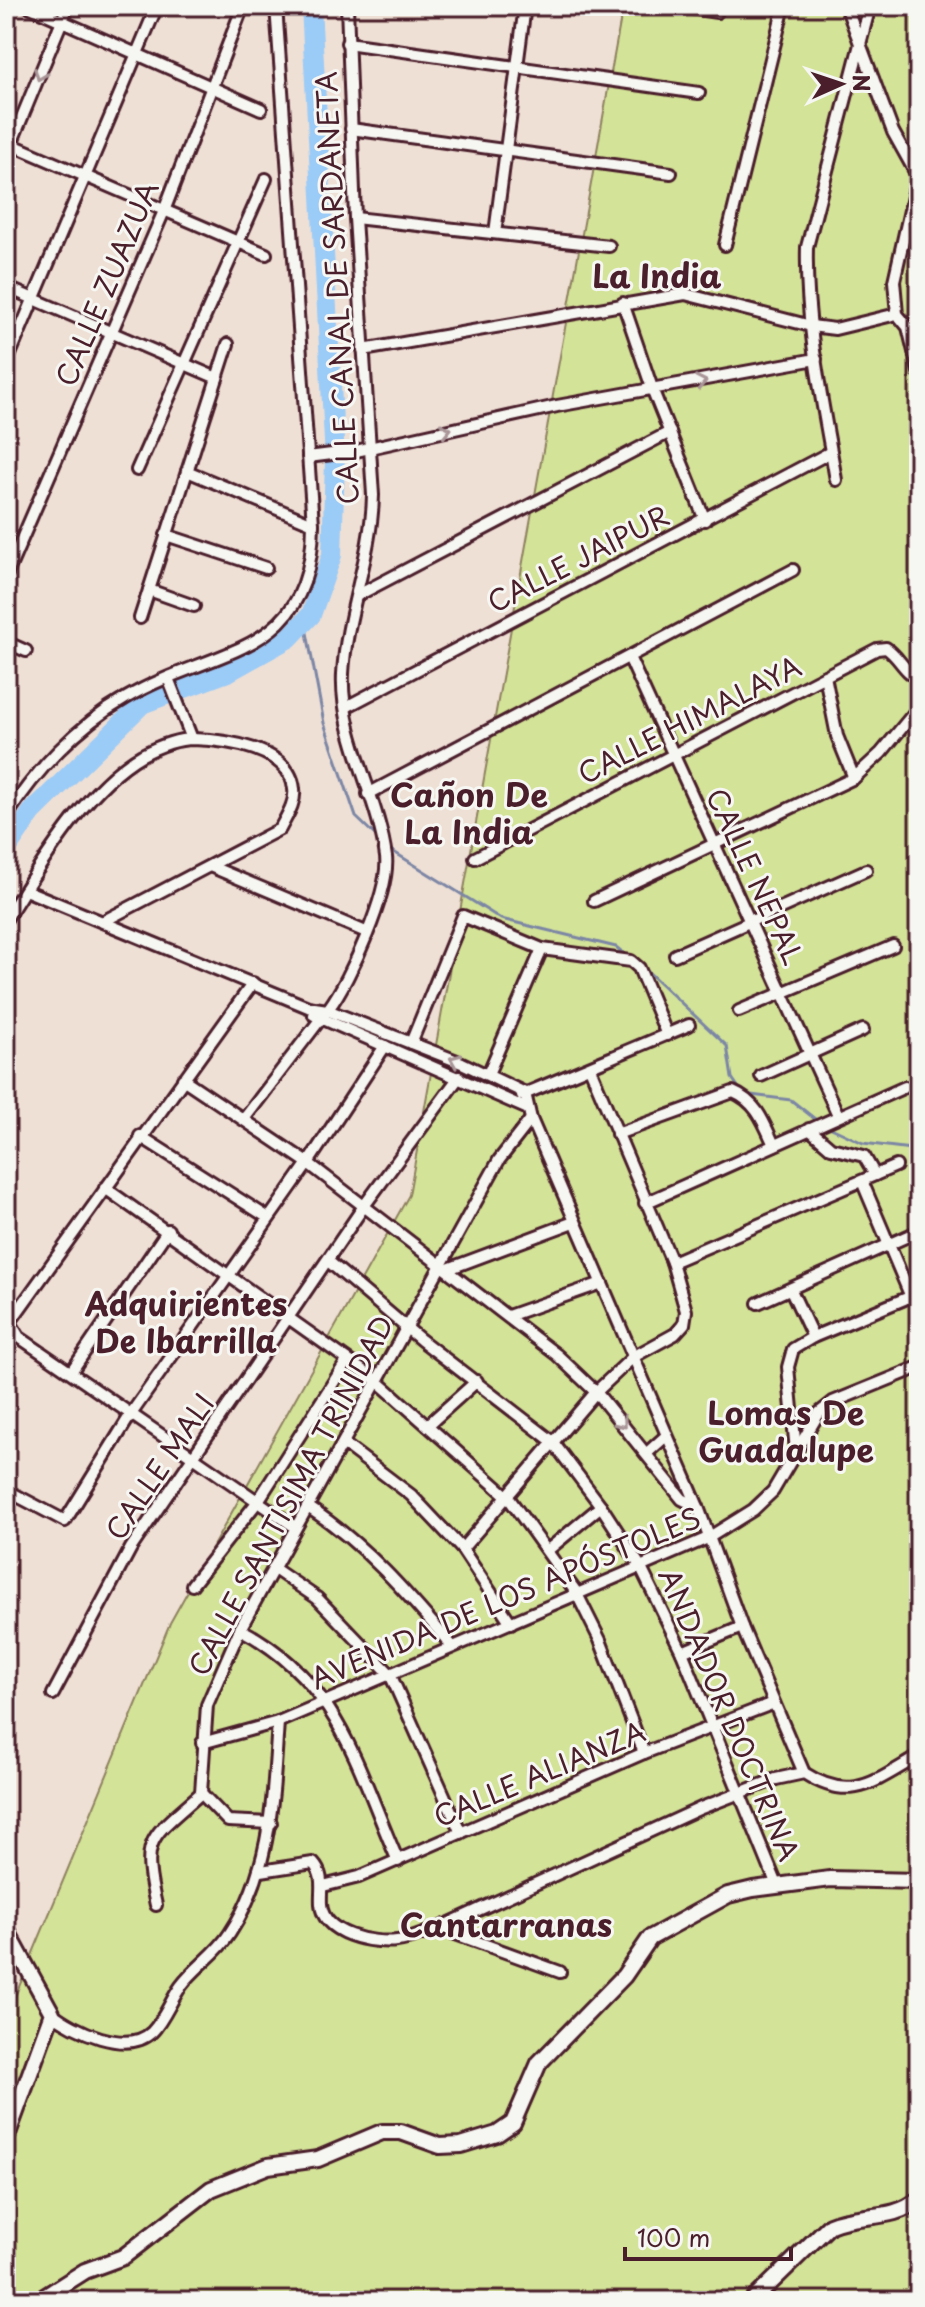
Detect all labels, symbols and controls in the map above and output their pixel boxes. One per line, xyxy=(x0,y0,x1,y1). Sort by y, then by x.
north arrow xyxy=(801,44,881,124)
one-way arrow xyxy=(33,67,49,81)
street label: CALLE CANAL DE SARDANETA xyxy=(303,70,369,506)
text: N xyxy=(846,73,879,92)
street label: CALLE ZUAZUA xyxy=(43,174,169,392)
district label: La India xyxy=(592,251,722,299)
one-way arrow xyxy=(694,374,708,391)
one-way arrow xyxy=(438,422,452,439)
street label: CALLE JAIPUR xyxy=(479,493,677,623)
street label: CALLE HIMALAYA xyxy=(570,644,808,794)
district label: Cañon De La India xyxy=(390,770,548,855)
street label: CALLE NEPAL xyxy=(696,781,816,971)
one-way arrow xyxy=(449,1053,463,1070)
district label: Adquirientes De Ibarrilla xyxy=(84,1279,287,1364)
street label: CALLE SANTISIMA TRINIDAD xyxy=(176,1307,404,1683)
street label: CALLE MALI xyxy=(94,1384,224,1548)
district label: Lomas De Guadalupe xyxy=(698,1388,874,1473)
one-way arrow xyxy=(612,1413,627,1428)
street label: AVENIDA DE LOS APÓSTOLES xyxy=(303,1495,707,1699)
street label: ANDADOR DOCTRINA xyxy=(649,1561,811,1867)
street label: CALLE ALIANZA xyxy=(426,1709,652,1837)
district label: Cantarranas xyxy=(400,1900,612,1948)
scale bar xyxy=(625,2211,791,2261)
text: 100 m xyxy=(637,2219,710,2255)

